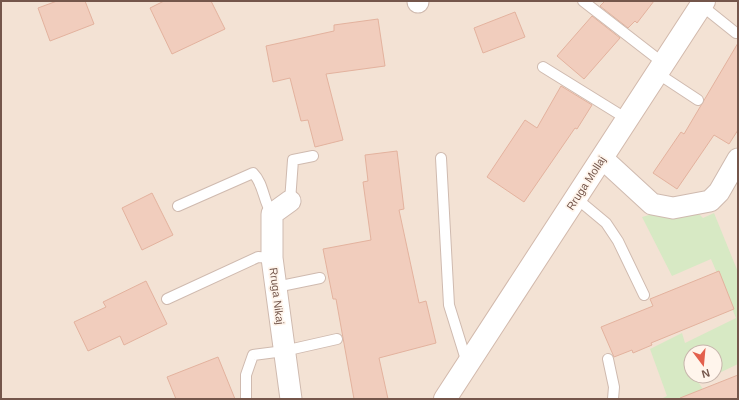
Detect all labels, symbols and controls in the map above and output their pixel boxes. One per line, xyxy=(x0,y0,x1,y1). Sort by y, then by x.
street label: Rruga Mollaj xyxy=(564,154,608,212)
street label: Rruga Nikaj xyxy=(268,267,286,325)
north arrow xyxy=(683,344,723,384)
text: N xyxy=(700,367,711,380)

